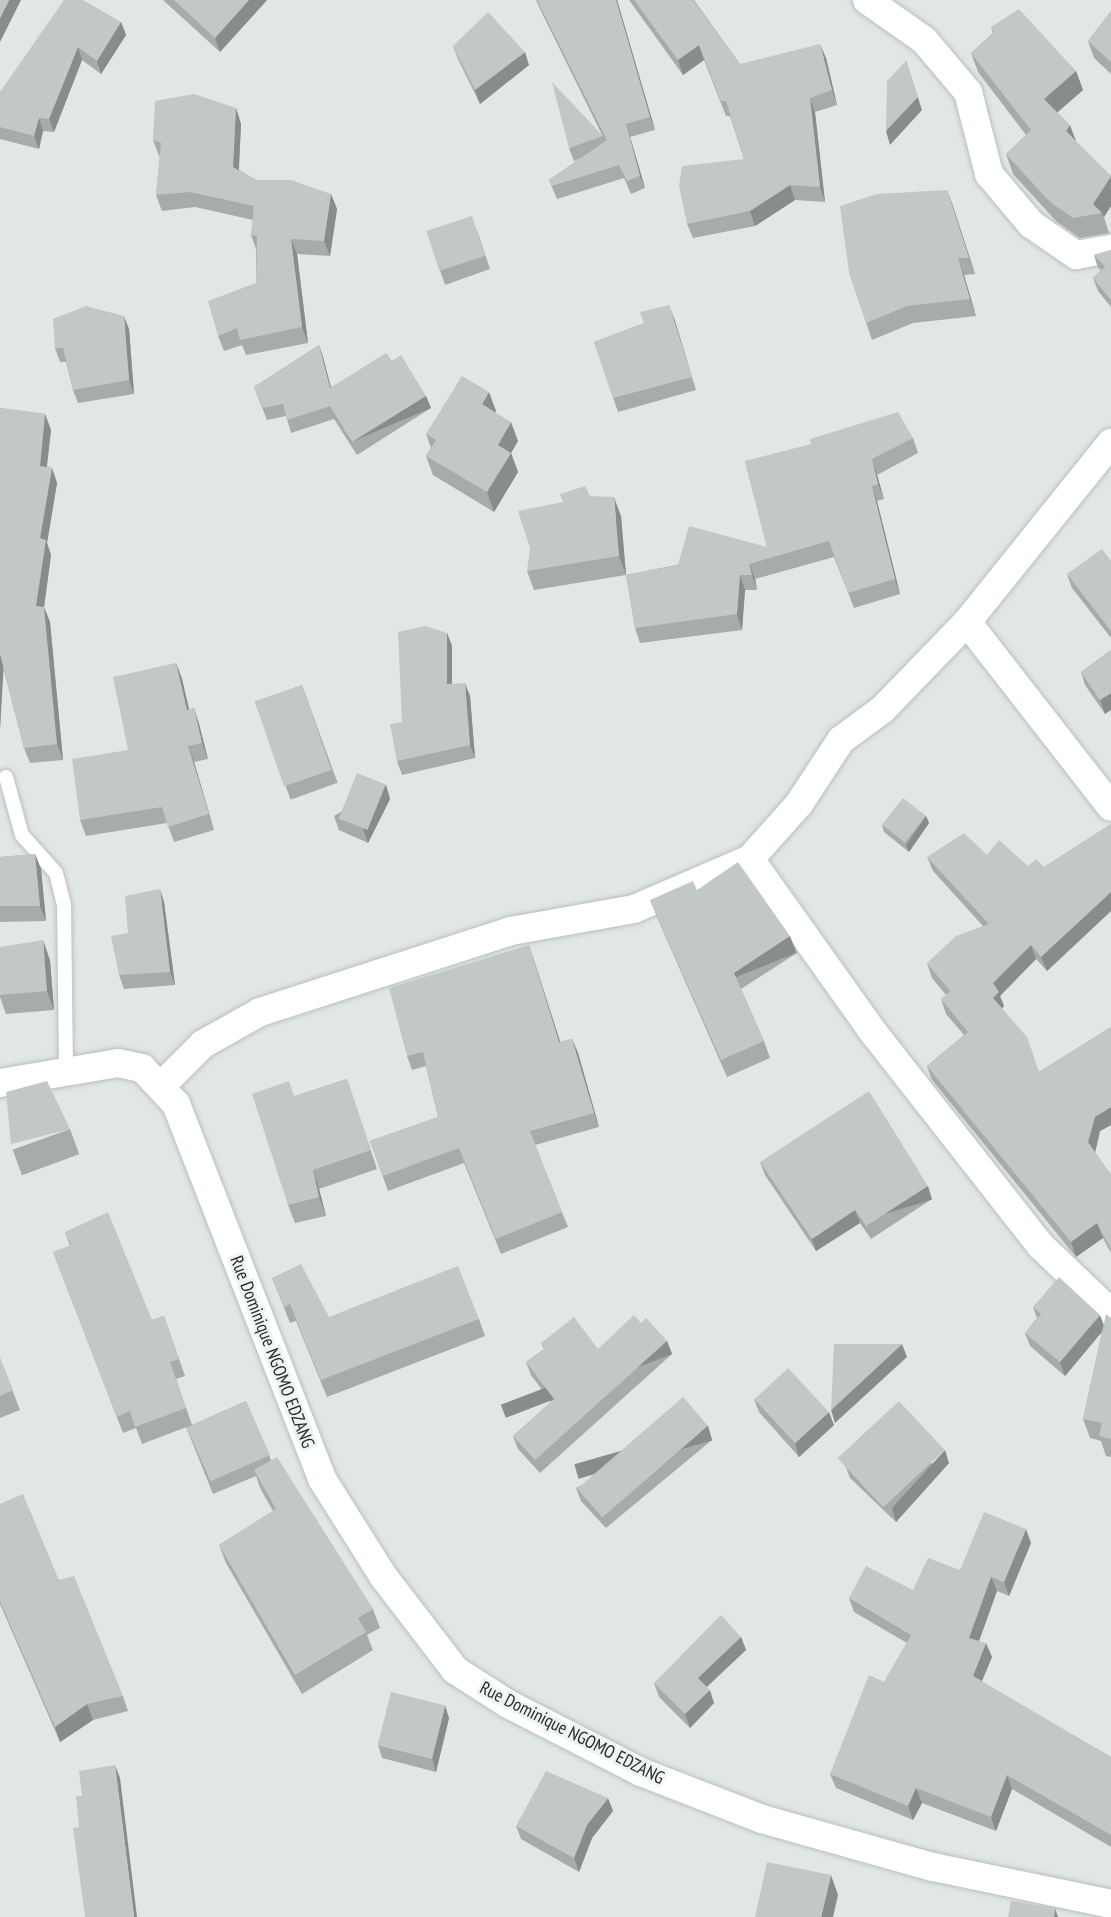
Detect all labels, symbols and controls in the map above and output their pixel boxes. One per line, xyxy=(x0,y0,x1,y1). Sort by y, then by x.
street label: Rue Dominique NGOMO EDZANG xyxy=(225,1253,319,1451)
street label: Rue Dominique NGOMO EDZANG xyxy=(476,1677,668,1789)

